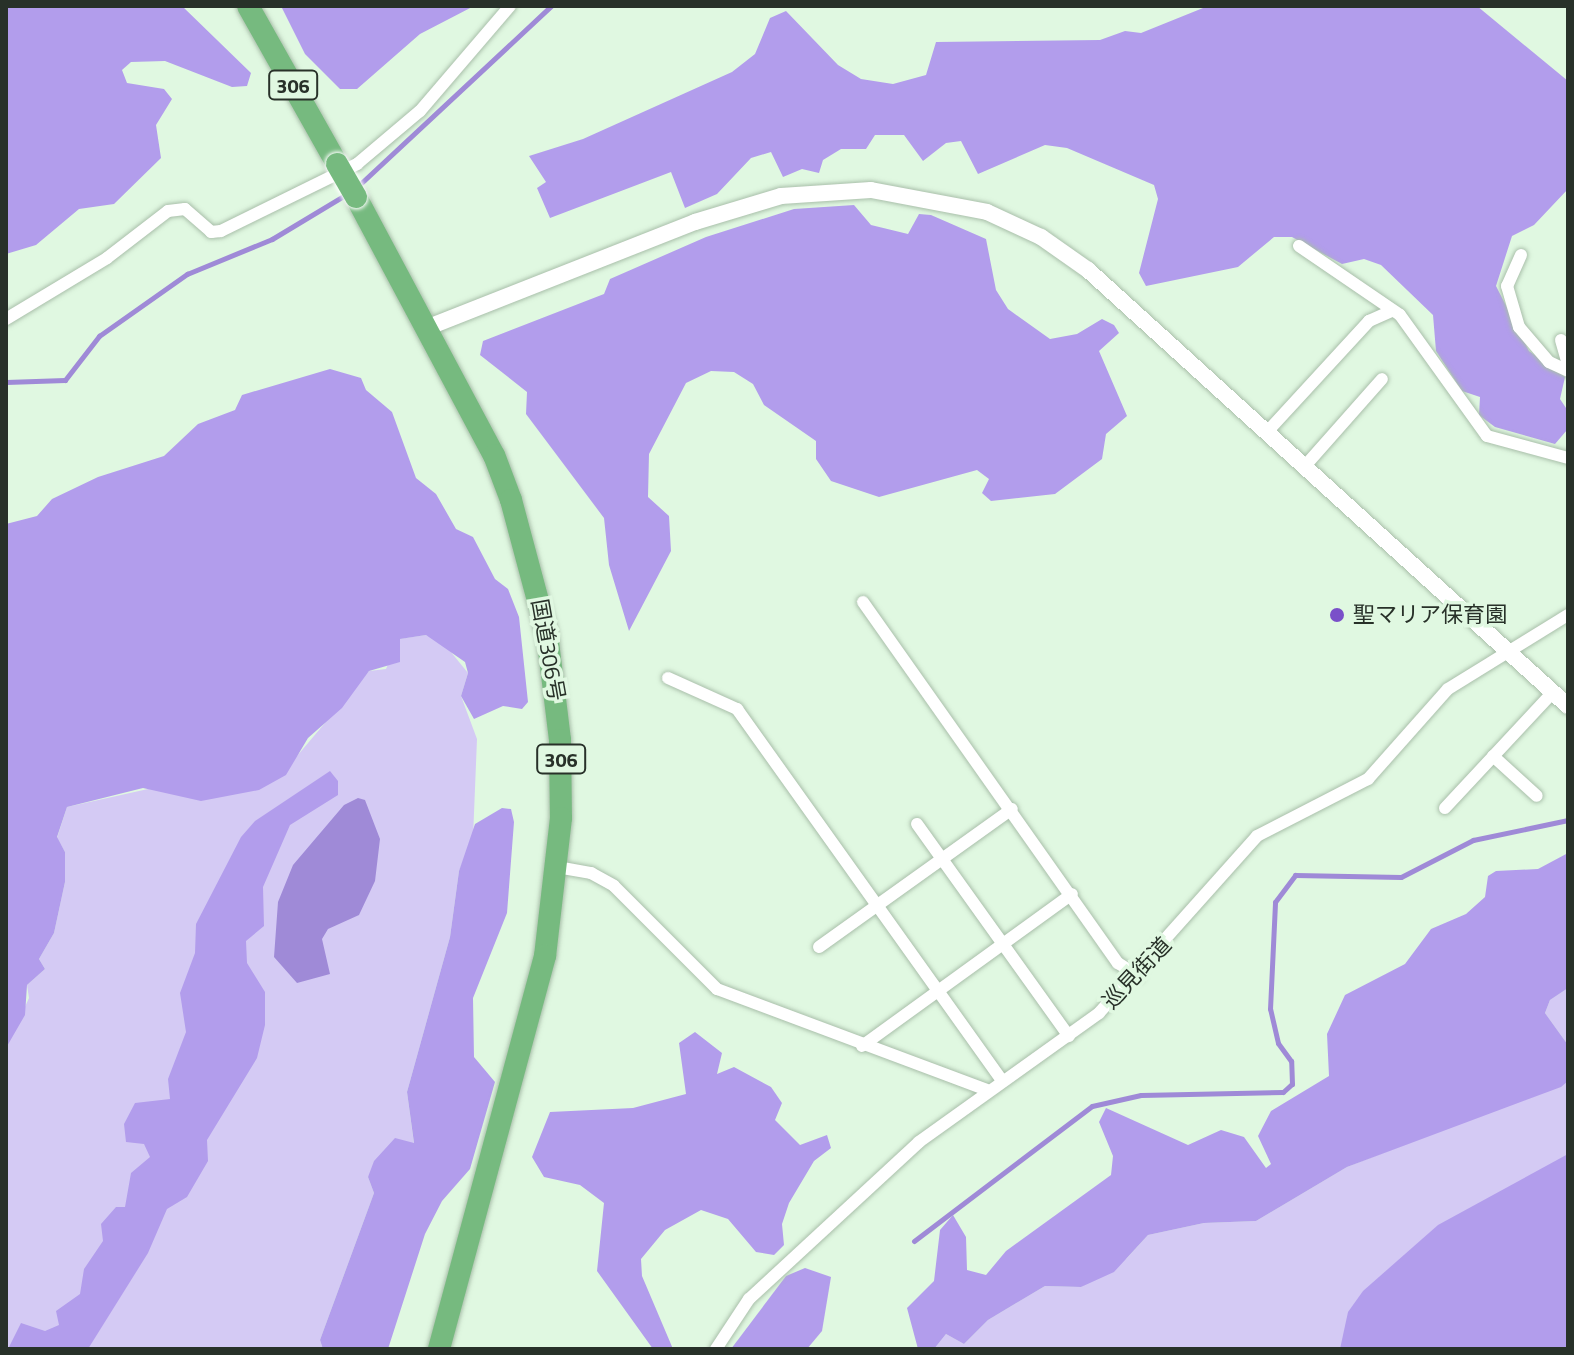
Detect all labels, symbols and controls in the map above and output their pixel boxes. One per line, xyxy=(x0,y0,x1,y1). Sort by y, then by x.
road number: 306 xyxy=(267,69,319,101)
street label: 国道306号 xyxy=(526,597,570,703)
place label: 聖マリア保育園 xyxy=(1353,602,1507,628)
marker: 聖マリア保育園 xyxy=(1328,606,1346,624)
road number: 306 xyxy=(535,743,587,775)
street label: 巡見街道 xyxy=(1097,932,1177,1014)

